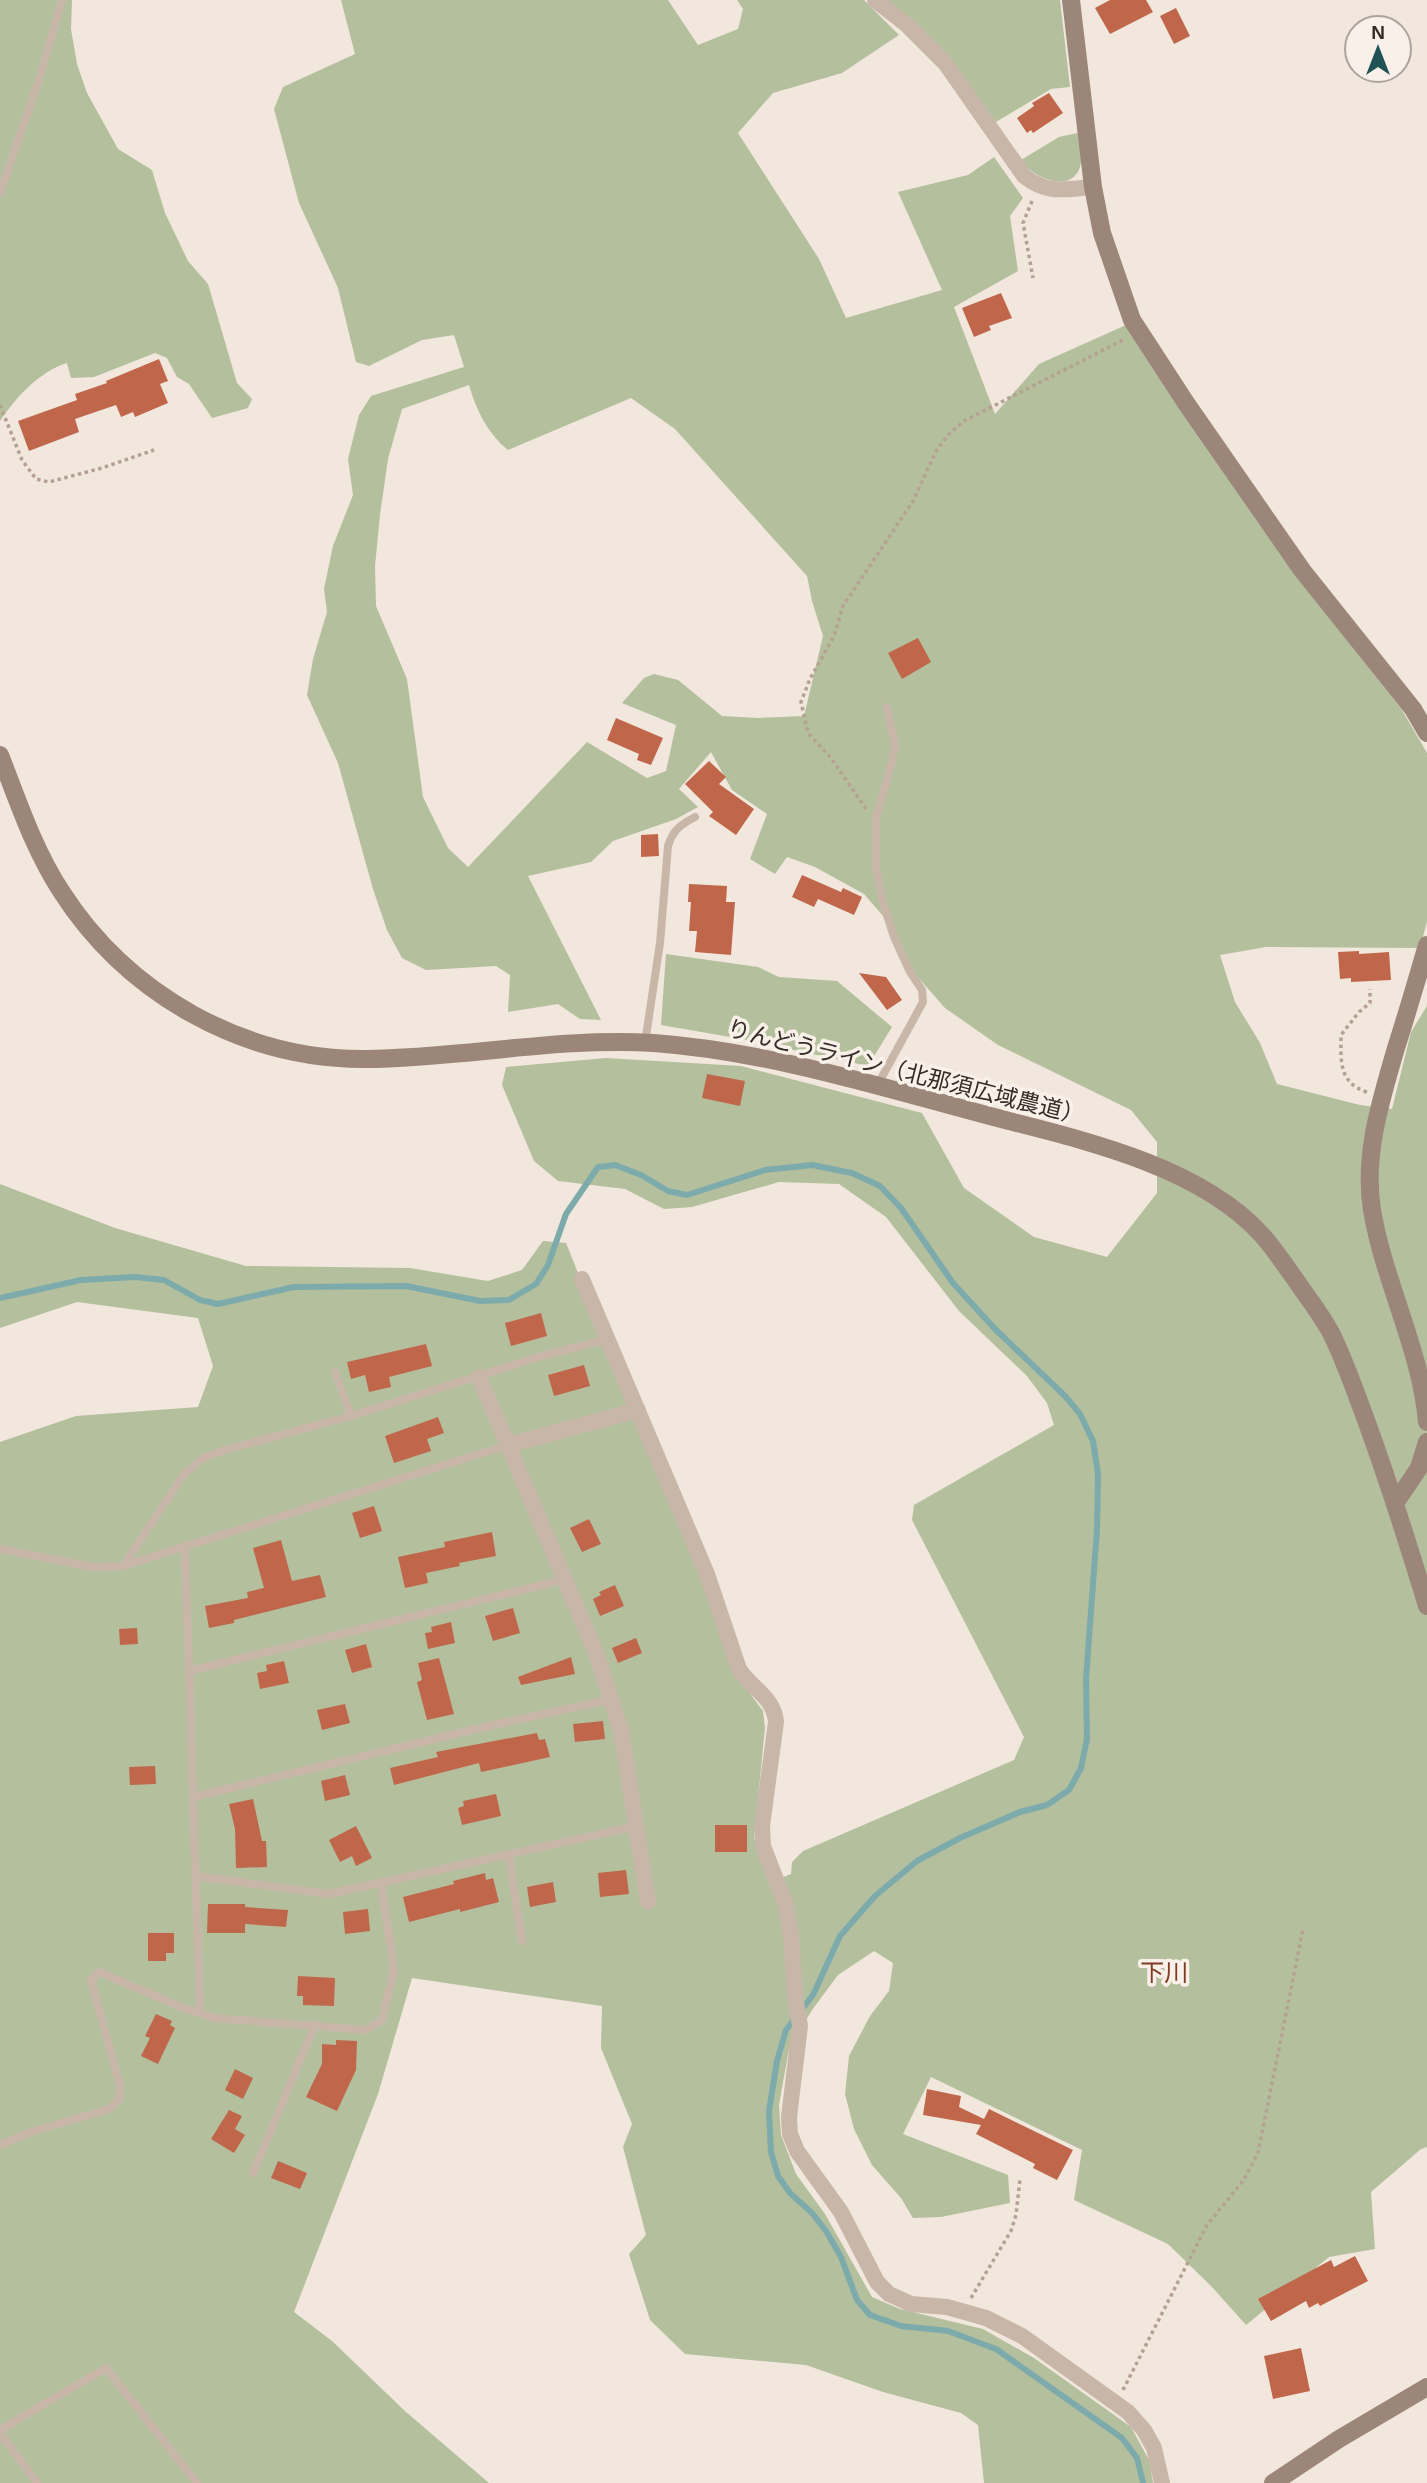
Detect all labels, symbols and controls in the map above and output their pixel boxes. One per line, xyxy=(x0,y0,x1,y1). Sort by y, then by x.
north arrow xyxy=(1343,14,1413,84)
text: N xyxy=(1371,22,1385,43)
street label: りんどうライン（北那須広域農道） xyxy=(725,1015,1087,1129)
district label: 下川 xyxy=(1140,1959,1188,1986)

